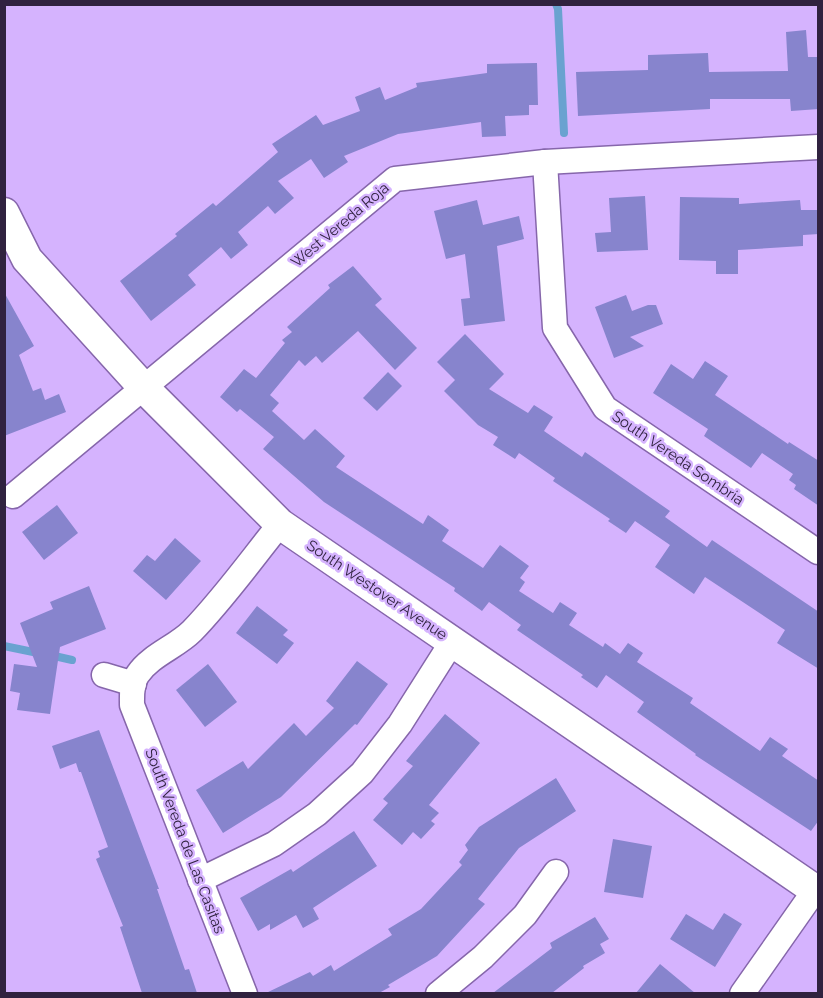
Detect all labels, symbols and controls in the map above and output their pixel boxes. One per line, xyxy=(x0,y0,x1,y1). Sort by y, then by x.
street label: West Vereda Roja xyxy=(287,179,393,271)
street label: South Vereda Sombria xyxy=(609,407,747,509)
street label: South Westover Avenue xyxy=(303,536,451,644)
street label: South Vereda de Las Casitas xyxy=(141,746,229,936)

